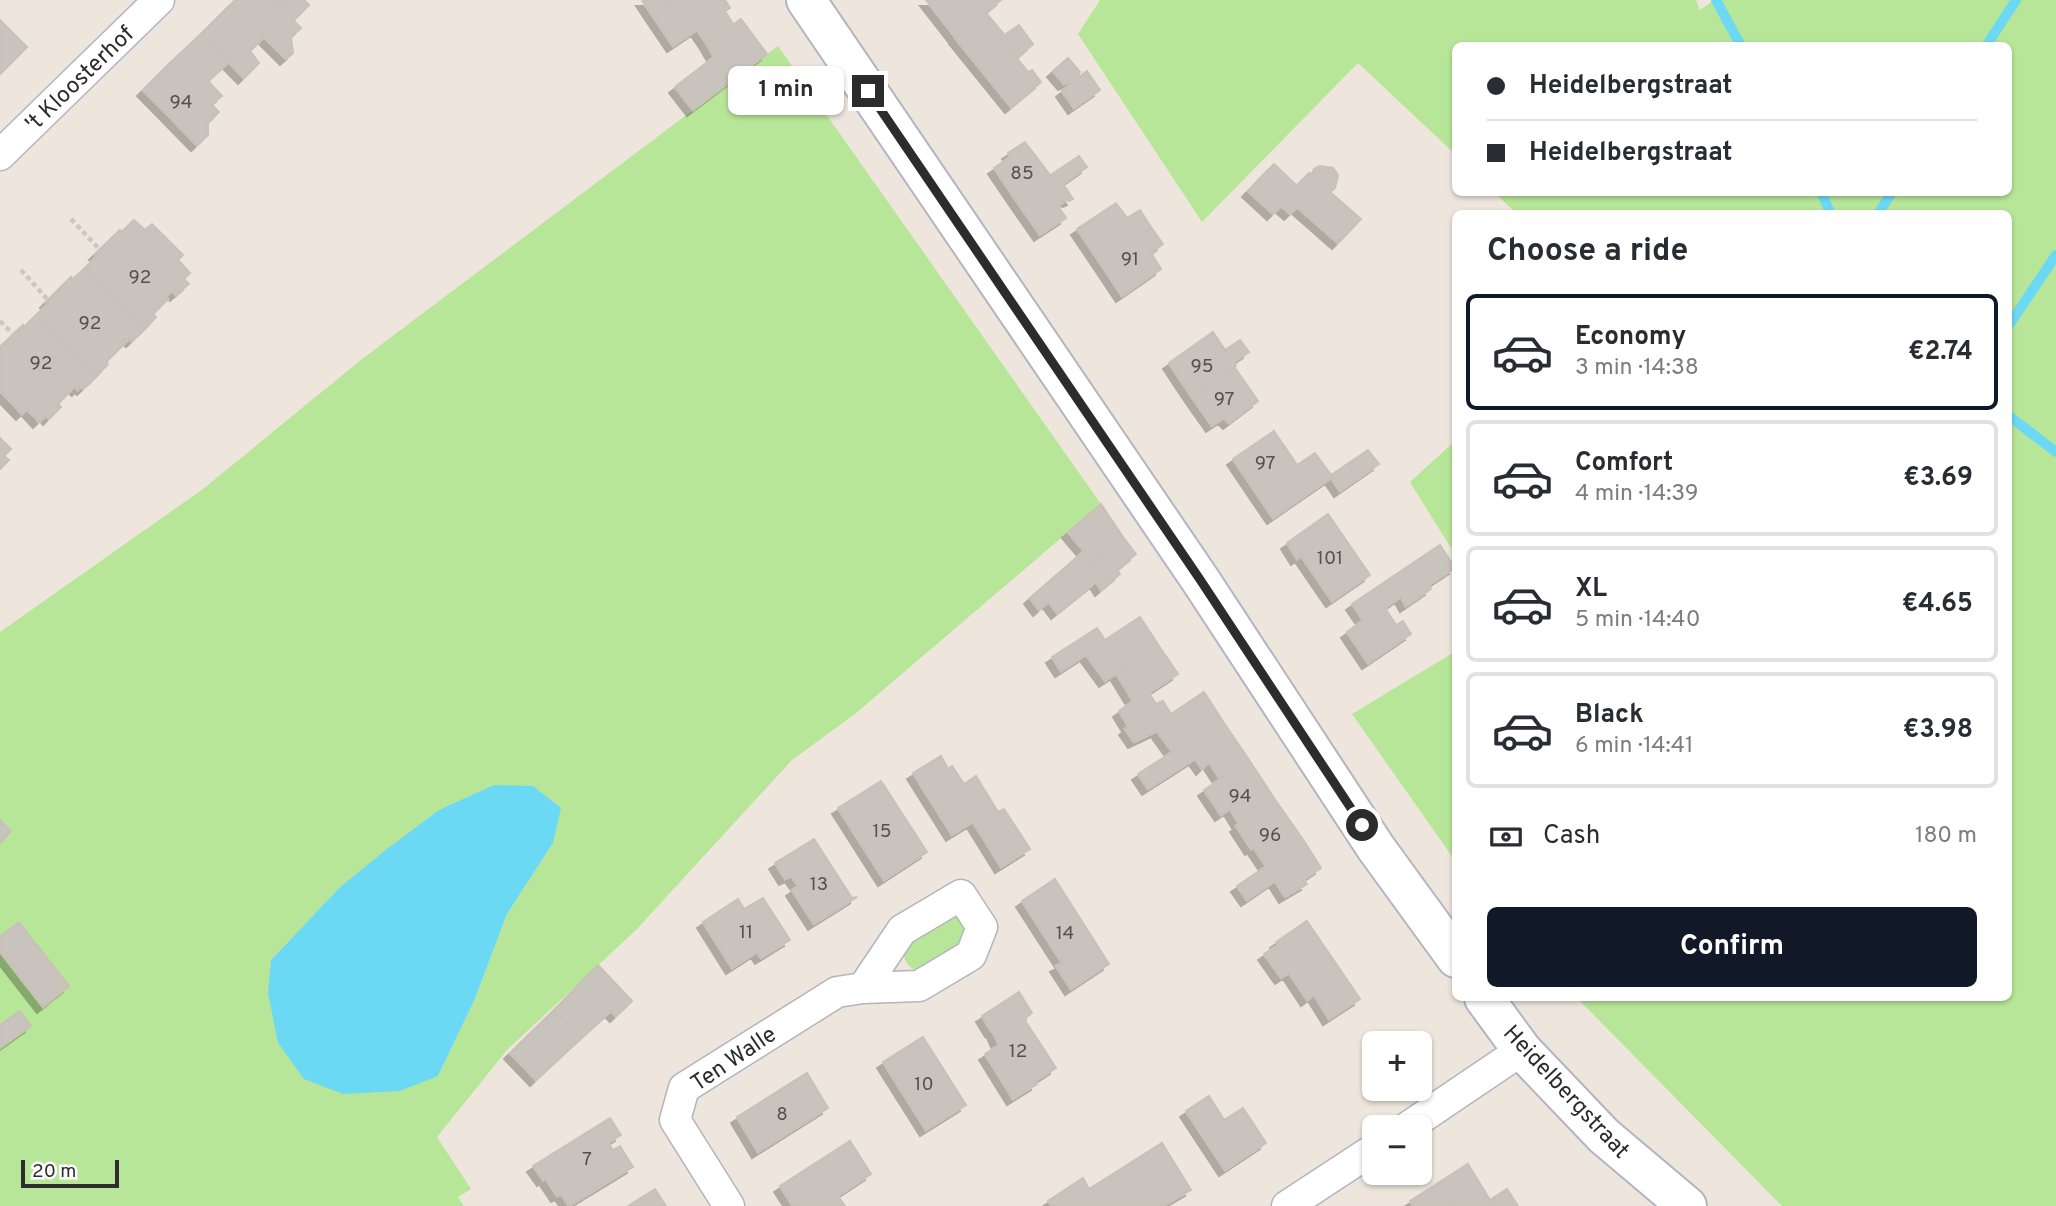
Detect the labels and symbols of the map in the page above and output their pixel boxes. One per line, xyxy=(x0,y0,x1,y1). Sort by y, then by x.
street label: 't Kloosterhof xyxy=(20,20,141,139)
callout: 1 min xyxy=(728,66,844,116)
route end xyxy=(852,75,884,107)
house number: 94 xyxy=(169,91,193,115)
house number: 85 xyxy=(1010,162,1034,186)
house number: 91 xyxy=(1121,248,1139,272)
house number: 92 xyxy=(129,266,151,290)
house number: 92 xyxy=(79,312,101,336)
house number: 92 xyxy=(30,352,52,376)
house number: 95 xyxy=(1190,355,1214,379)
house number: 97 xyxy=(1214,388,1234,412)
house number: 97 xyxy=(1255,452,1275,476)
house number: 101 xyxy=(1317,547,1343,571)
house number: 94 xyxy=(1228,785,1252,809)
route start xyxy=(1346,809,1378,841)
house number: 15 xyxy=(873,820,891,844)
house number: 96 xyxy=(1259,824,1281,848)
house number: 13 xyxy=(810,873,828,897)
house number: 11 xyxy=(739,921,753,945)
house number: 14 xyxy=(1056,922,1074,946)
street label: Heidelbergstraat xyxy=(1496,1020,1635,1166)
street label: Ten Walle xyxy=(686,1021,783,1099)
house number: 12 xyxy=(1009,1040,1027,1064)
house number: 10 xyxy=(914,1073,934,1097)
house number: 8 xyxy=(776,1103,788,1127)
house number: 7 xyxy=(582,1148,592,1172)
scale bar xyxy=(21,1157,119,1189)

